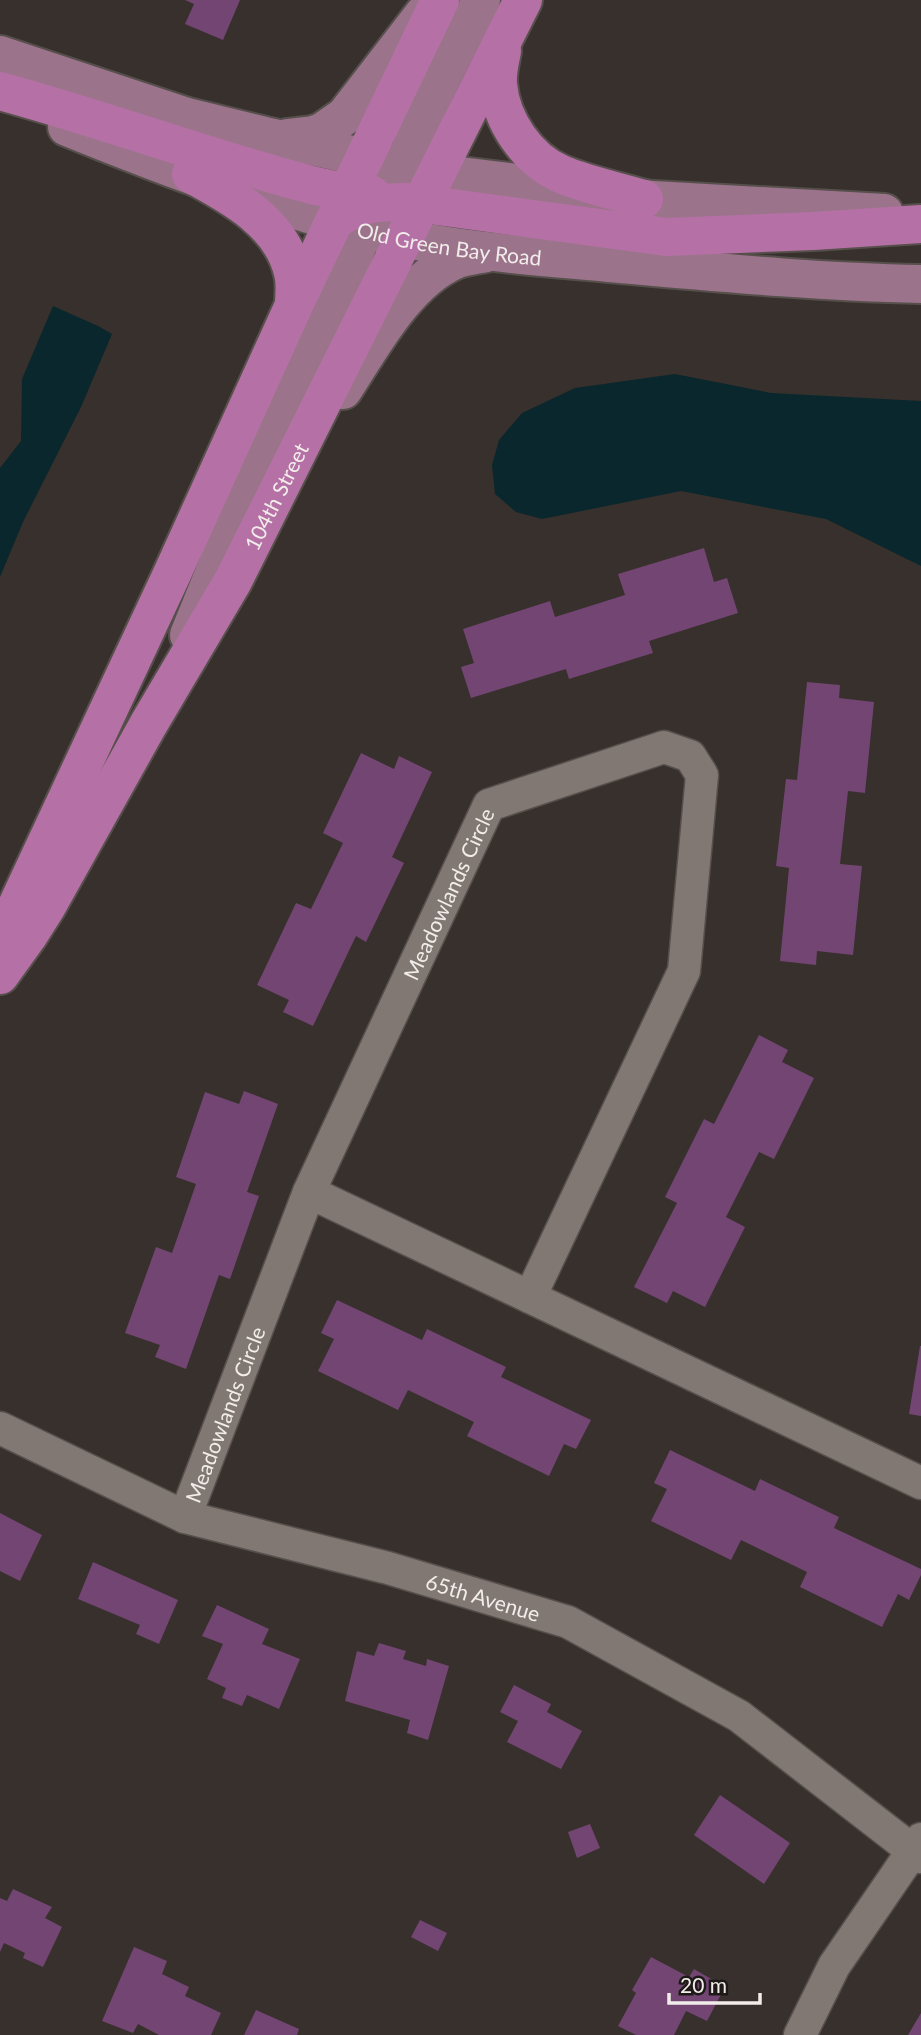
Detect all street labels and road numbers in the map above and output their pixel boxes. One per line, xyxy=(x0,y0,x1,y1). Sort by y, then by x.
street label: Old Green Bay Road xyxy=(355,216,543,269)
street label: 104th Street xyxy=(238,438,313,554)
street label: Meadowlands Circle xyxy=(397,804,498,983)
street label: Meadowlands Circle xyxy=(179,1323,269,1506)
street label: 65th Avenue xyxy=(423,1568,543,1625)

